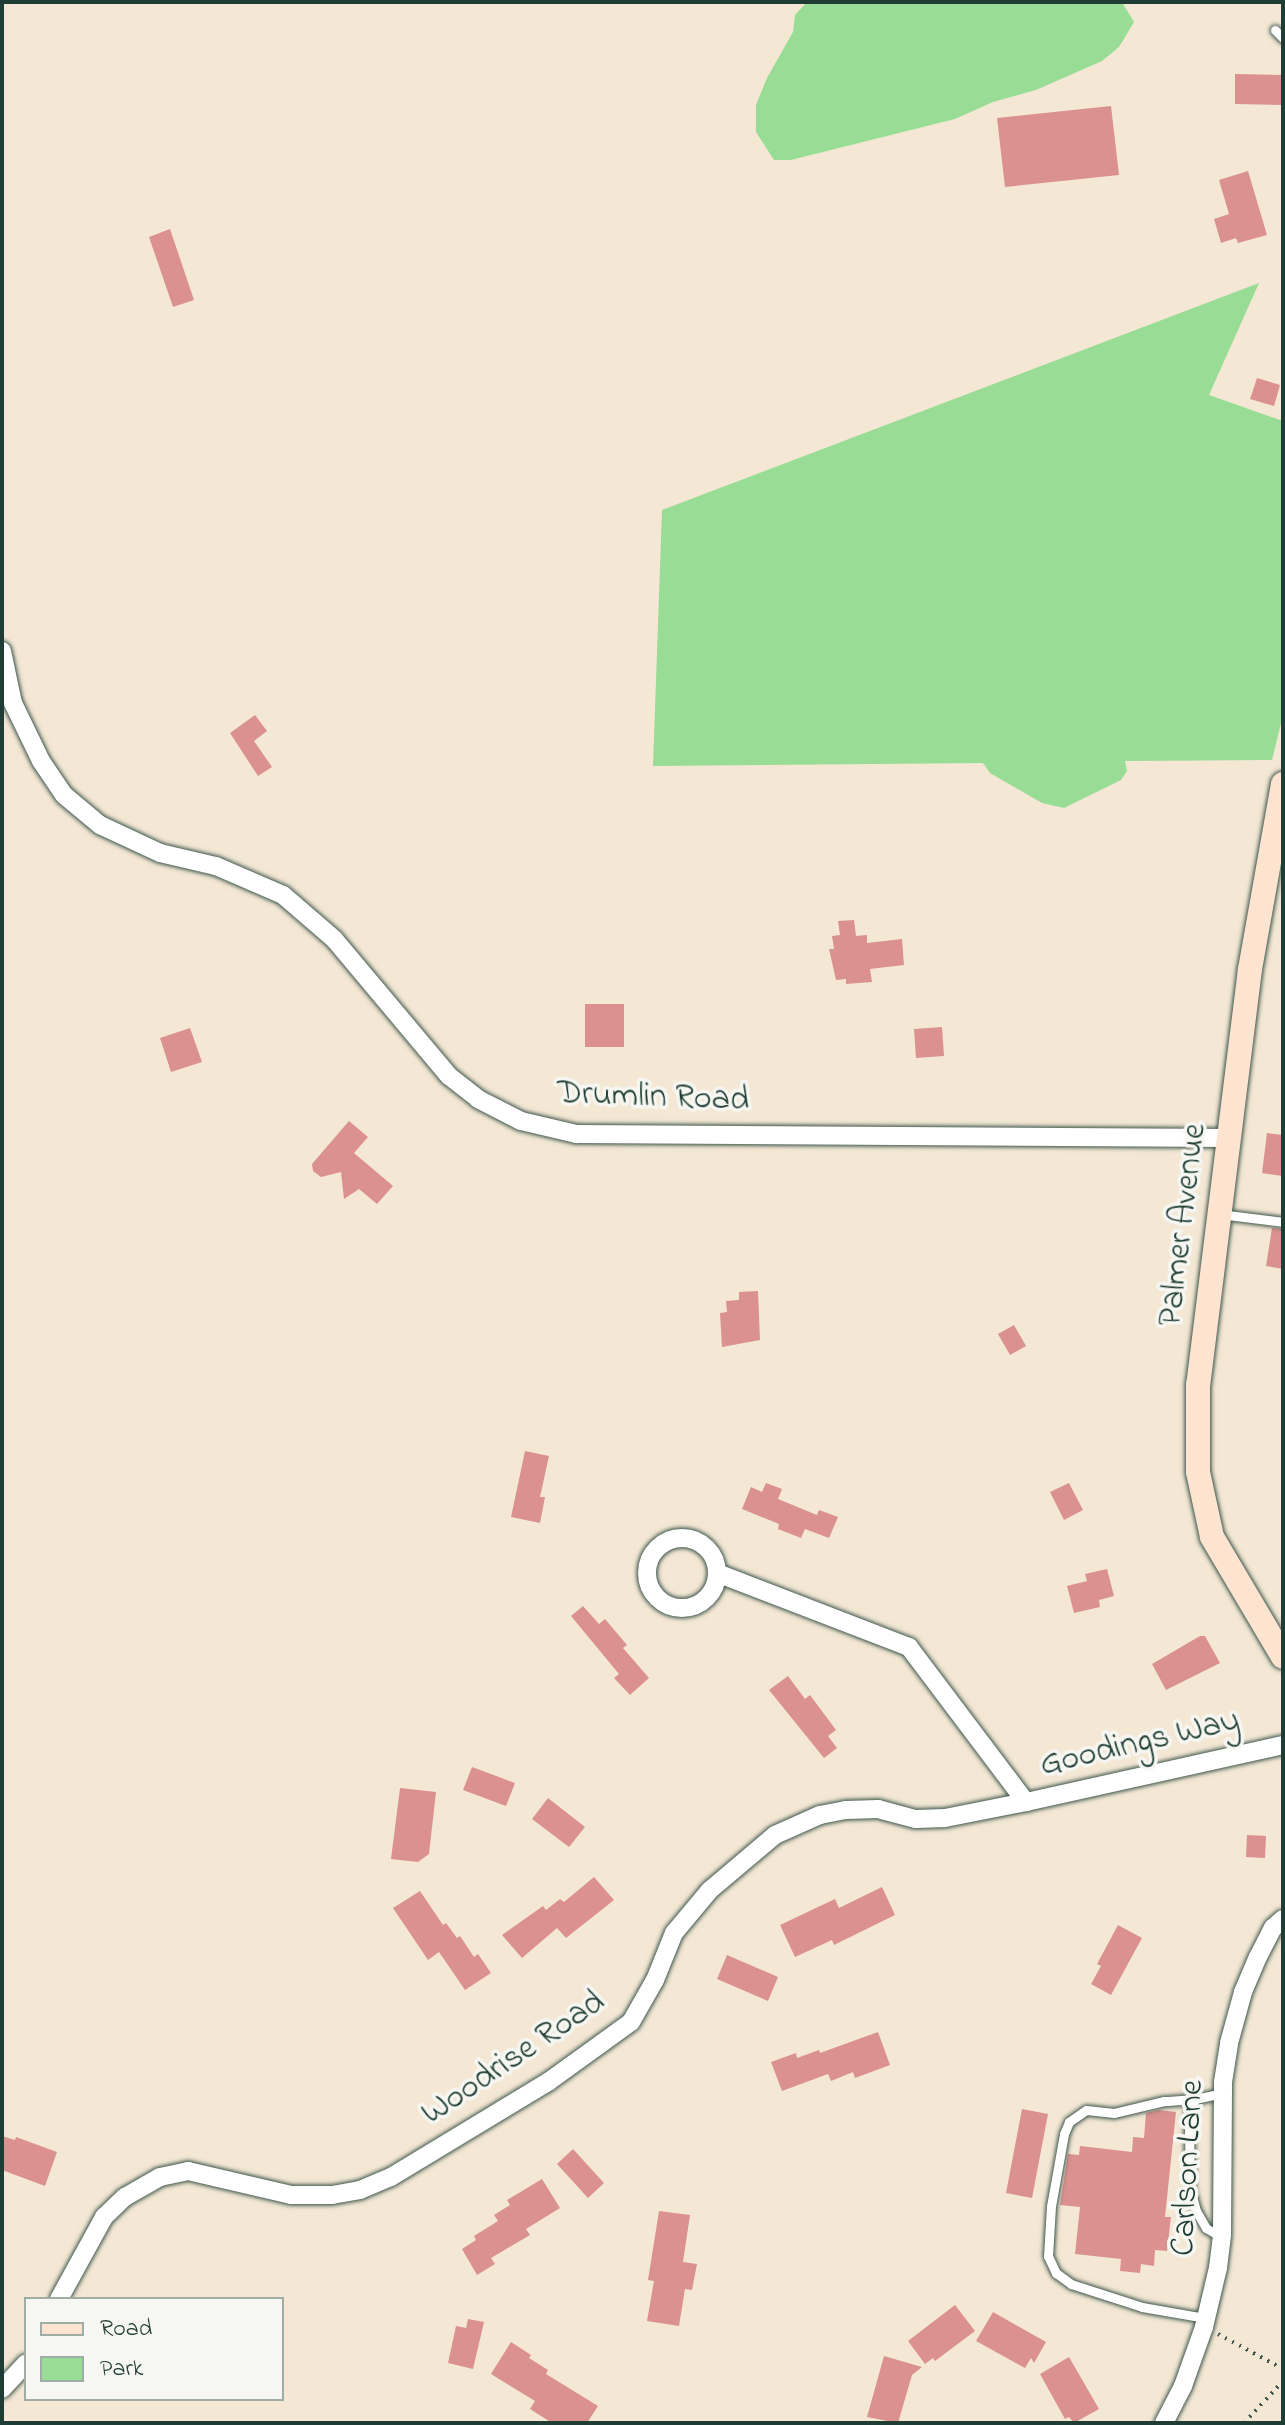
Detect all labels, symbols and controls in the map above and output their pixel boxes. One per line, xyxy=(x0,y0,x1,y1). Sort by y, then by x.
street label: Drumlin Road xyxy=(556,1074,750,1122)
street label: Palmer Avenue xyxy=(1151,1121,1217,1329)
street label: Goodings Way xyxy=(1036,1701,1244,1787)
street label: Woodrise Road xyxy=(415,1983,613,2135)
street label: Carlson Lane xyxy=(1164,2079,1214,2257)
legend xyxy=(24,2297,284,2401)
text: Road xyxy=(100,2312,152,2347)
text: Park xyxy=(100,2352,143,2387)

